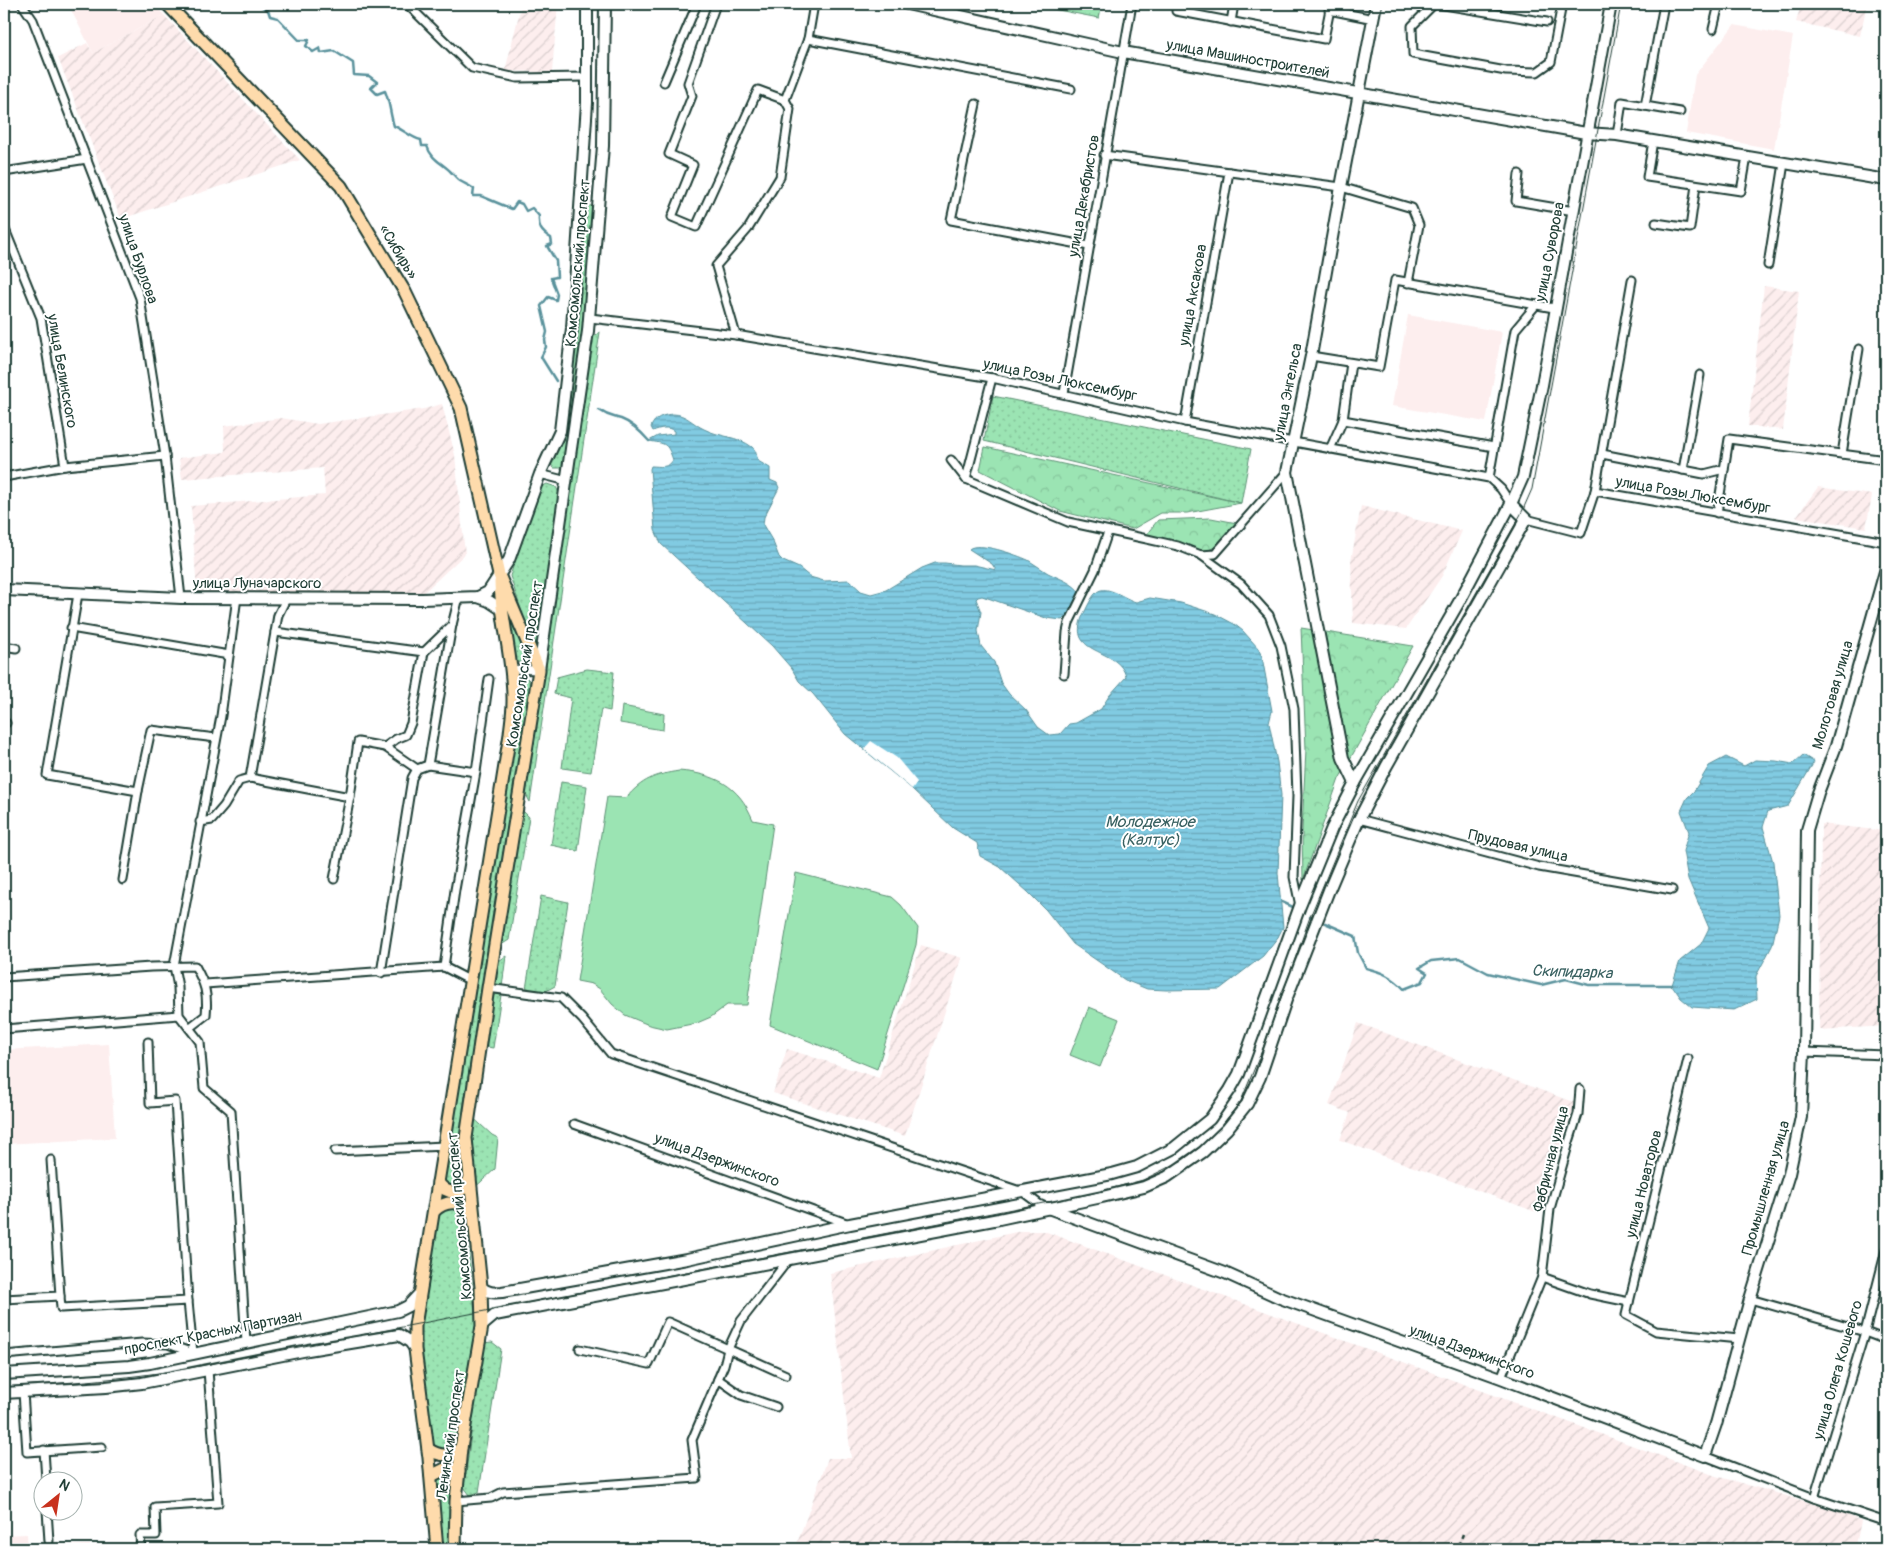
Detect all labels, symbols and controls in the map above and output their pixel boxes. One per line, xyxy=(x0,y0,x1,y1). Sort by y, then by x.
street label: улица Машиностроителей xyxy=(1164,35,1331,83)
street label: улица Декабристов xyxy=(1064,133,1104,260)
street label: Комсомольский проспект xyxy=(561,178,595,348)
street label: улица Суворова xyxy=(1531,201,1569,304)
street label: улица Бурлова xyxy=(113,211,162,306)
street label: «Сибирь» xyxy=(374,221,422,283)
street label: улица Аксакова xyxy=(1175,243,1211,348)
street label: улица Белинского xyxy=(42,311,81,430)
street label: улица Энгельса xyxy=(1269,342,1307,443)
street label: улица Розы Люксембург xyxy=(980,354,1139,406)
street label: улица Розы Люксембург xyxy=(1613,472,1772,518)
street label: улица Луначарского xyxy=(192,574,321,593)
street label: Комсомольский проспект xyxy=(502,579,548,749)
street label: Молотовая улица xyxy=(1808,638,1858,752)
water label: Молодежное (Калтус) xyxy=(1105,812,1197,850)
street label: Прудовая улица xyxy=(1466,825,1570,867)
water label: Скипидарка xyxy=(1531,961,1614,983)
street label: Фабричная улица xyxy=(1529,1104,1573,1214)
street label: Промышленная улица xyxy=(1738,1118,1794,1258)
street label: улица Дзержинского xyxy=(651,1128,782,1191)
street label: улица Новаторов xyxy=(1621,1128,1667,1241)
street label: Комсомольский проспект xyxy=(443,1131,477,1301)
street label: улица Олега Кошевого xyxy=(1809,1298,1867,1443)
street label: проспект Красных Партизан xyxy=(122,1306,304,1360)
street label: улица Дзержинского xyxy=(1406,1320,1537,1383)
street label: Ленинский проспект xyxy=(432,1368,470,1502)
north arrow xyxy=(32,1470,82,1520)
text: N xyxy=(56,1475,73,1495)

